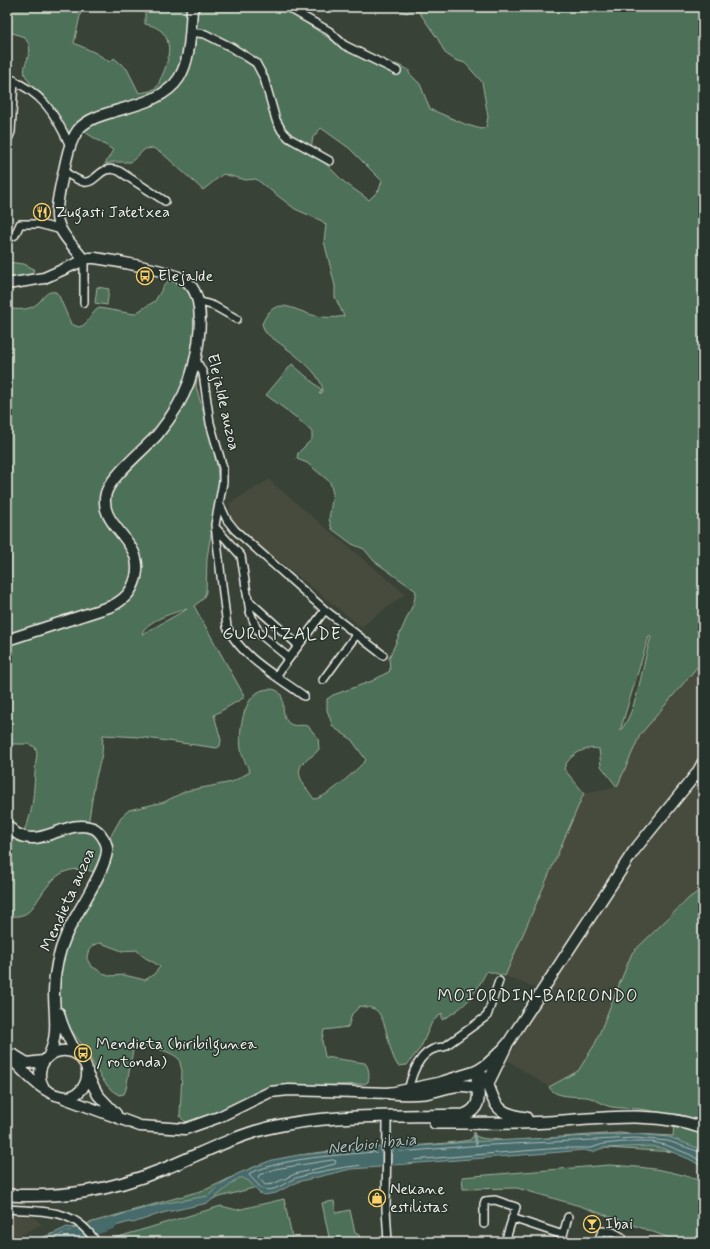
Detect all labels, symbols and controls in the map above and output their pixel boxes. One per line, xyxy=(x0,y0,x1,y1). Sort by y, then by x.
restaurant icon: Zugasti Jatetxea xyxy=(32,202,52,222)
place label: Zugasti Jatetxea xyxy=(55,202,170,224)
bus stop icon: Elejalde xyxy=(135,266,155,286)
place label: Elejalde xyxy=(158,266,213,287)
street label: Elejalde auzoa xyxy=(202,352,244,453)
district label: GURUTZALDE xyxy=(222,623,342,645)
street label: Mendieta auzoa xyxy=(36,845,100,955)
district label: MOIORDIN-BARRONDO xyxy=(437,985,639,1007)
place label: Mendieta (biribilgunea / rotonda) xyxy=(96,1034,257,1073)
bus stop icon: Mendieta (biribilgunea / rotonda) xyxy=(73,1043,93,1063)
water label: Nerbioi ibaia xyxy=(327,1128,418,1160)
place label: Nekane estilistas xyxy=(390,1179,448,1218)
shop icon: Nekane estilistas xyxy=(367,1188,387,1208)
bar icon: Ibai xyxy=(582,1214,602,1234)
place label: Ibai xyxy=(605,1214,633,1235)

